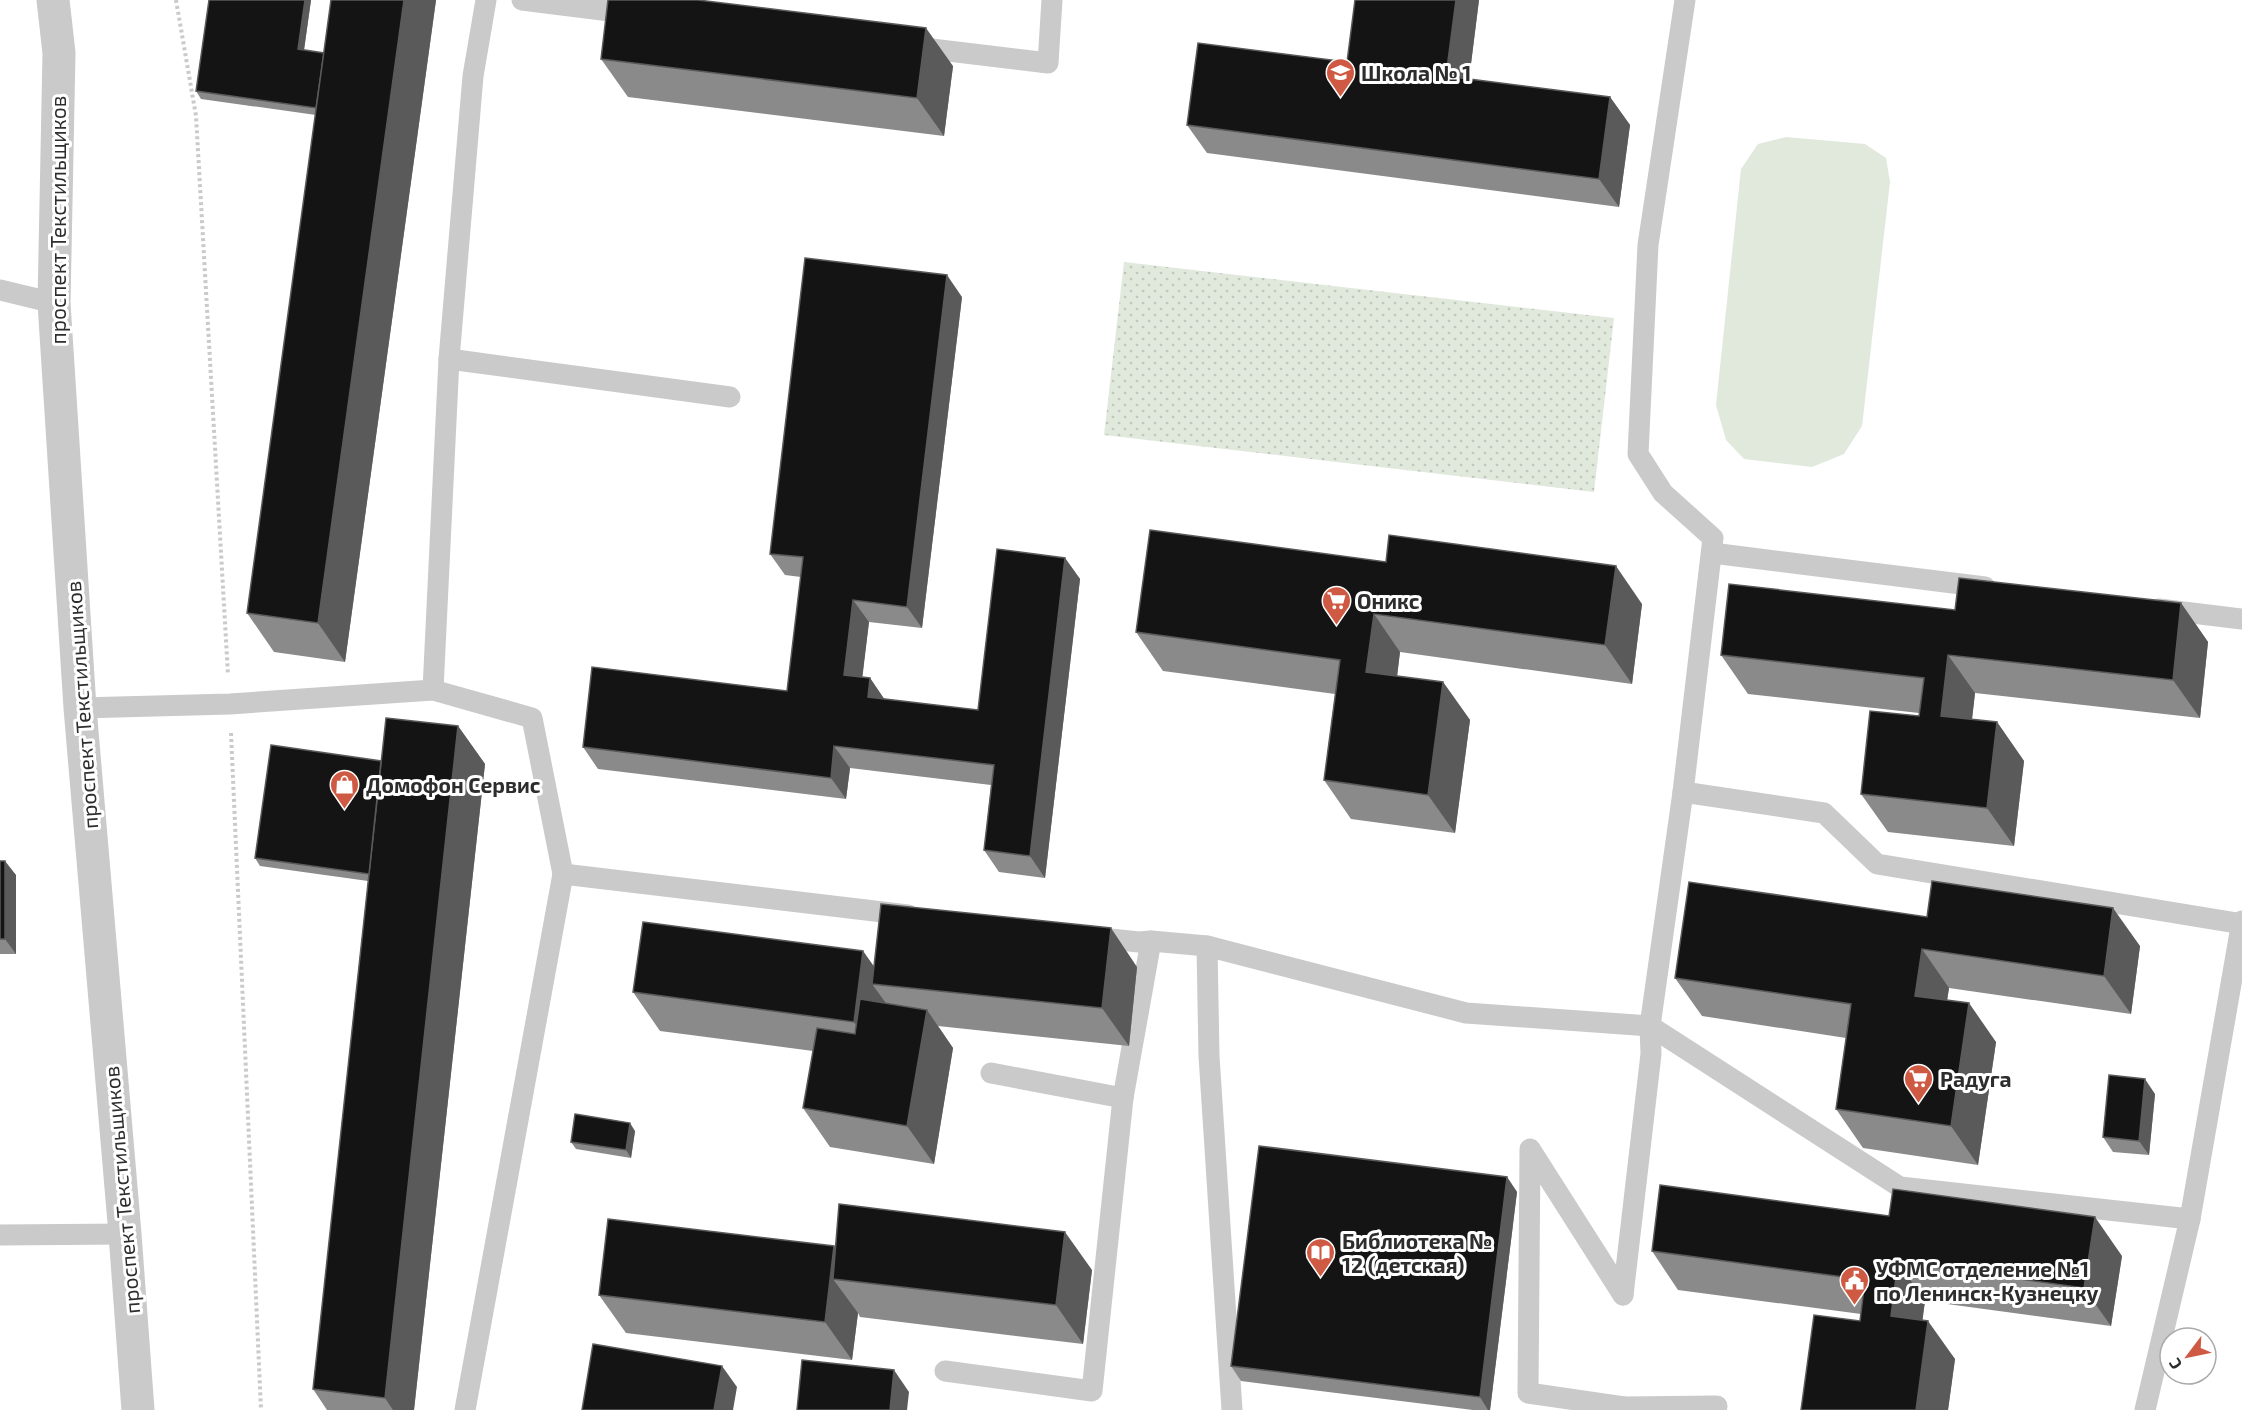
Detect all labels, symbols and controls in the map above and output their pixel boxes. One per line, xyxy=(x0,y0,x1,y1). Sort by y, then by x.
school or university icon: Школа № 1 xyxy=(1324,56,1356,98)
place label: Школа № 1 xyxy=(1361,60,1471,85)
street label: проспект Текстильщиков xyxy=(45,96,70,344)
street label: проспект Текстильщиков xyxy=(60,580,102,830)
supermarket icon: Оникс xyxy=(1320,584,1352,626)
place label: Оникс xyxy=(1357,588,1420,613)
shop icon: Домофон Сервис xyxy=(329,768,361,810)
place label: Домофон Сервис xyxy=(366,772,541,797)
supermarket icon: Радуга xyxy=(1903,1062,1935,1104)
street label: проспект Текстильщиков xyxy=(98,1065,144,1315)
place label: Радуга xyxy=(1940,1066,2012,1091)
place label: Библиотека № 12 (детская) xyxy=(1342,1228,1492,1277)
library icon: Библиотека № 12 (детская) xyxy=(1305,1236,1337,1278)
place label: УФМС отделение №1 по Ленинск-Кузнецку xyxy=(1876,1256,2099,1305)
public building icon: УФМС отделение №1 по Ленинск-Кузнецку xyxy=(1839,1264,1871,1306)
north arrow xyxy=(2158,1326,2218,1386)
text: С xyxy=(2164,1355,2185,1373)

